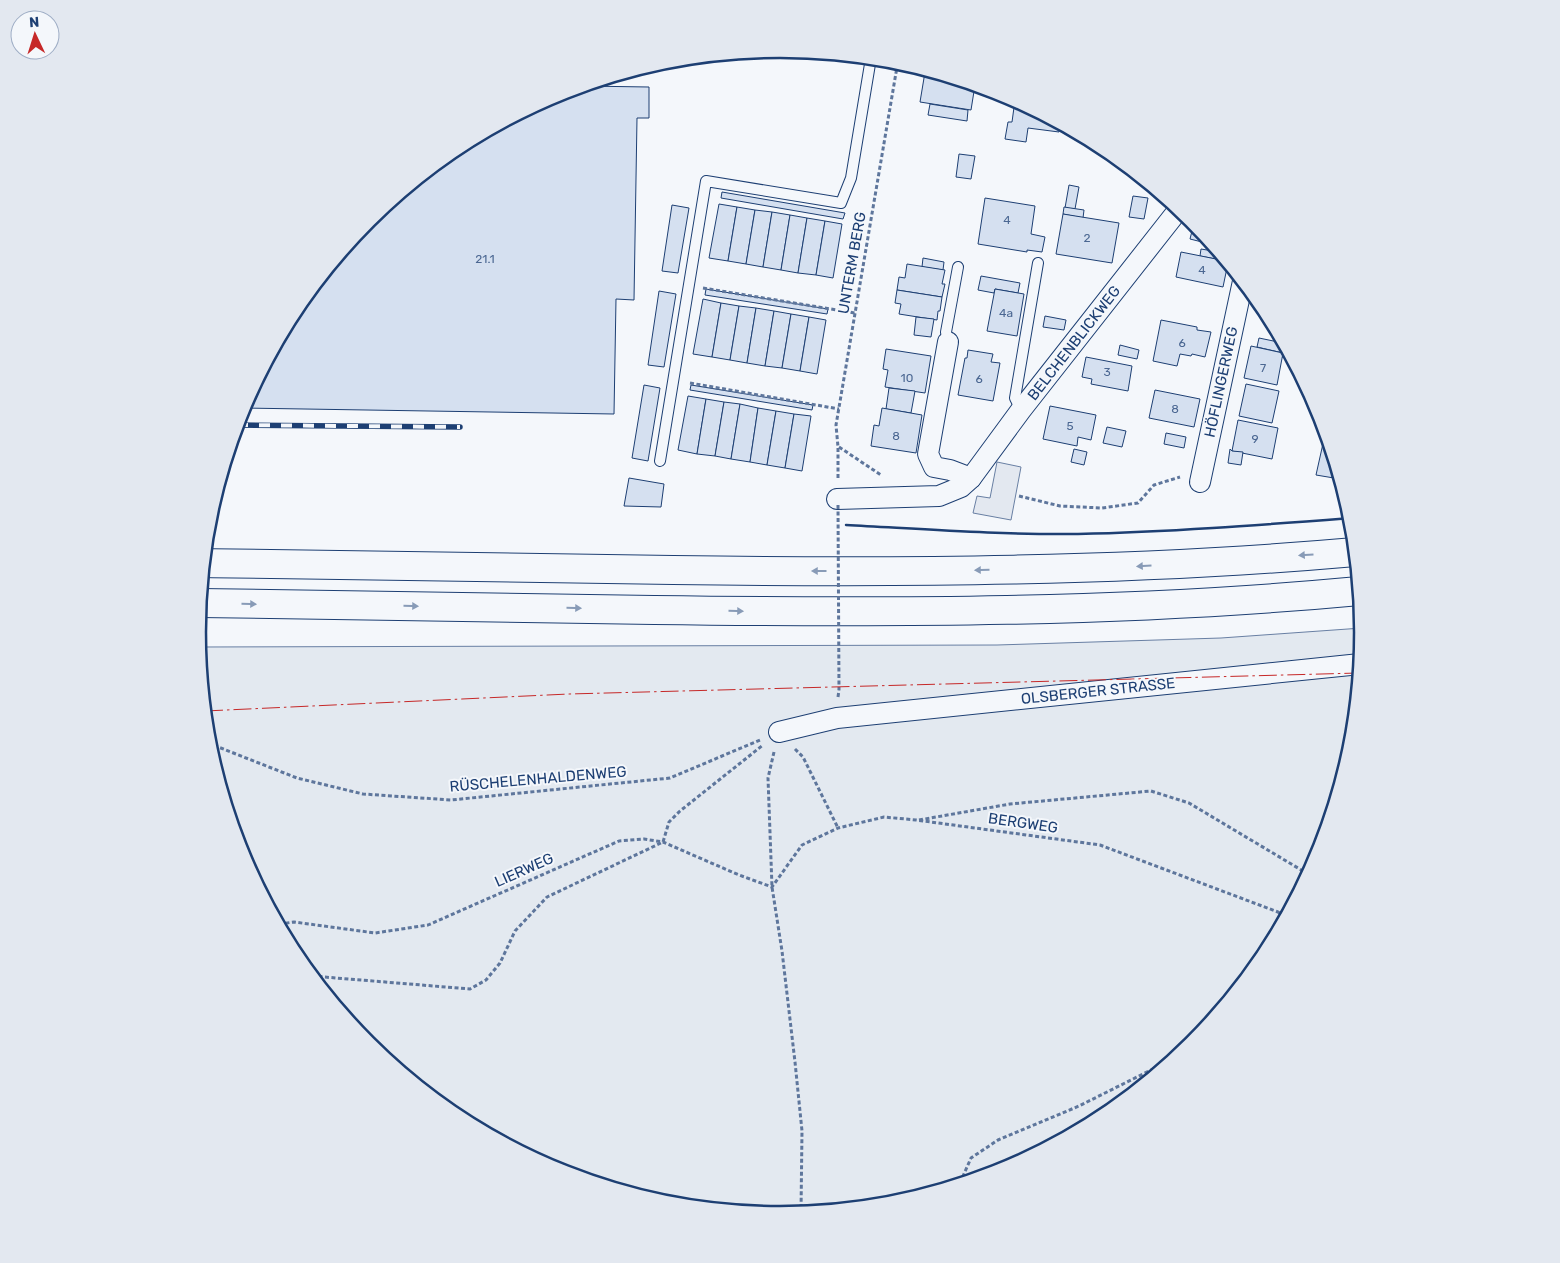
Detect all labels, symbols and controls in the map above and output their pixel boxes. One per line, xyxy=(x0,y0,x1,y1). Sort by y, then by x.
north arrow xyxy=(10,10,60,60)
text: N xyxy=(29,14,40,31)
street label: UNTERM BERG xyxy=(834,211,870,315)
house number: 4 xyxy=(1003,213,1011,227)
house number: 2 xyxy=(1083,231,1091,245)
house number: 21.1 xyxy=(475,252,495,266)
house number: 4 xyxy=(1198,263,1206,277)
street label: BELCHENBLICKWEG xyxy=(1024,282,1124,404)
house number: 4a xyxy=(999,306,1013,320)
street label: HÖFLINGERWEG xyxy=(1200,325,1242,439)
house number: 6 xyxy=(1178,336,1186,350)
house number: 7 xyxy=(1260,361,1266,375)
house number: 3 xyxy=(1103,365,1111,379)
house number: 10 xyxy=(901,371,913,385)
house number: 6 xyxy=(975,372,983,386)
house number: 8 xyxy=(1171,402,1179,416)
house number: 5 xyxy=(1066,419,1074,433)
house number: 8 xyxy=(892,429,900,443)
house number: 9 xyxy=(1251,432,1259,446)
one-way arrow xyxy=(1298,552,1314,560)
one-way arrow xyxy=(1136,562,1152,570)
one-way arrow xyxy=(973,566,989,574)
one-way arrow xyxy=(811,567,827,575)
one-way arrow xyxy=(241,600,257,608)
one-way arrow xyxy=(404,602,420,610)
one-way arrow xyxy=(566,605,582,613)
one-way arrow xyxy=(728,607,744,615)
street label: OLSBERGER STRASSE xyxy=(1020,674,1176,708)
street label: RÜSCHELENHALDENWEG xyxy=(449,762,627,796)
street label: BERGWEG xyxy=(987,809,1059,837)
street label: LIERWEG xyxy=(492,849,556,891)

